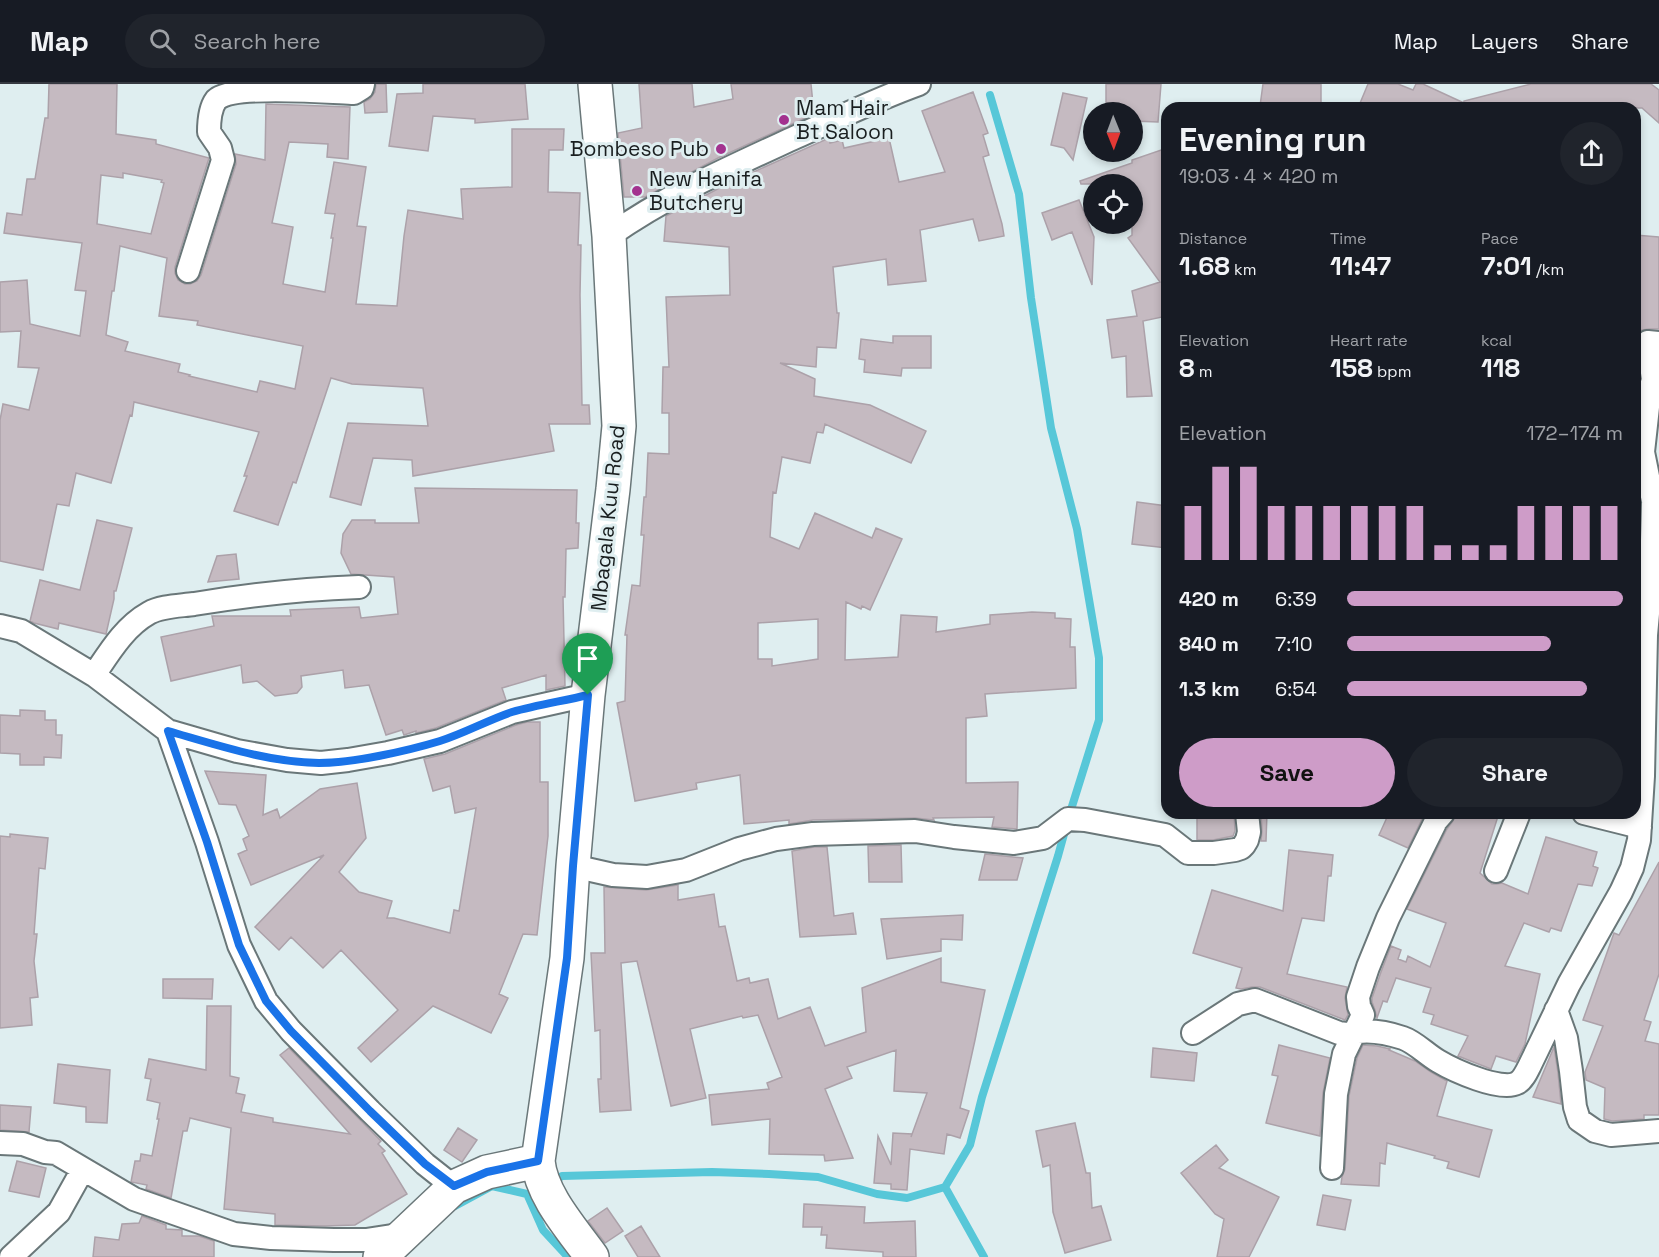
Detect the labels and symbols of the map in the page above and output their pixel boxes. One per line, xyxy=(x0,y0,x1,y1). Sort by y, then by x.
place label: Mam Hair Bt Saloon xyxy=(796,94,894,145)
north arrow xyxy=(1083,102,1143,162)
marker: Mam Hair Bt Saloon xyxy=(777,113,791,127)
place label: Bombeso Pub xyxy=(570,135,709,162)
marker: Bombeso Pub xyxy=(714,142,728,156)
place label: New Hanifa Butchery xyxy=(649,165,762,216)
marker: New Hanifa Butchery xyxy=(630,184,644,198)
street label: Mbagala Kuu Road xyxy=(584,424,631,612)
pin xyxy=(562,633,613,695)

